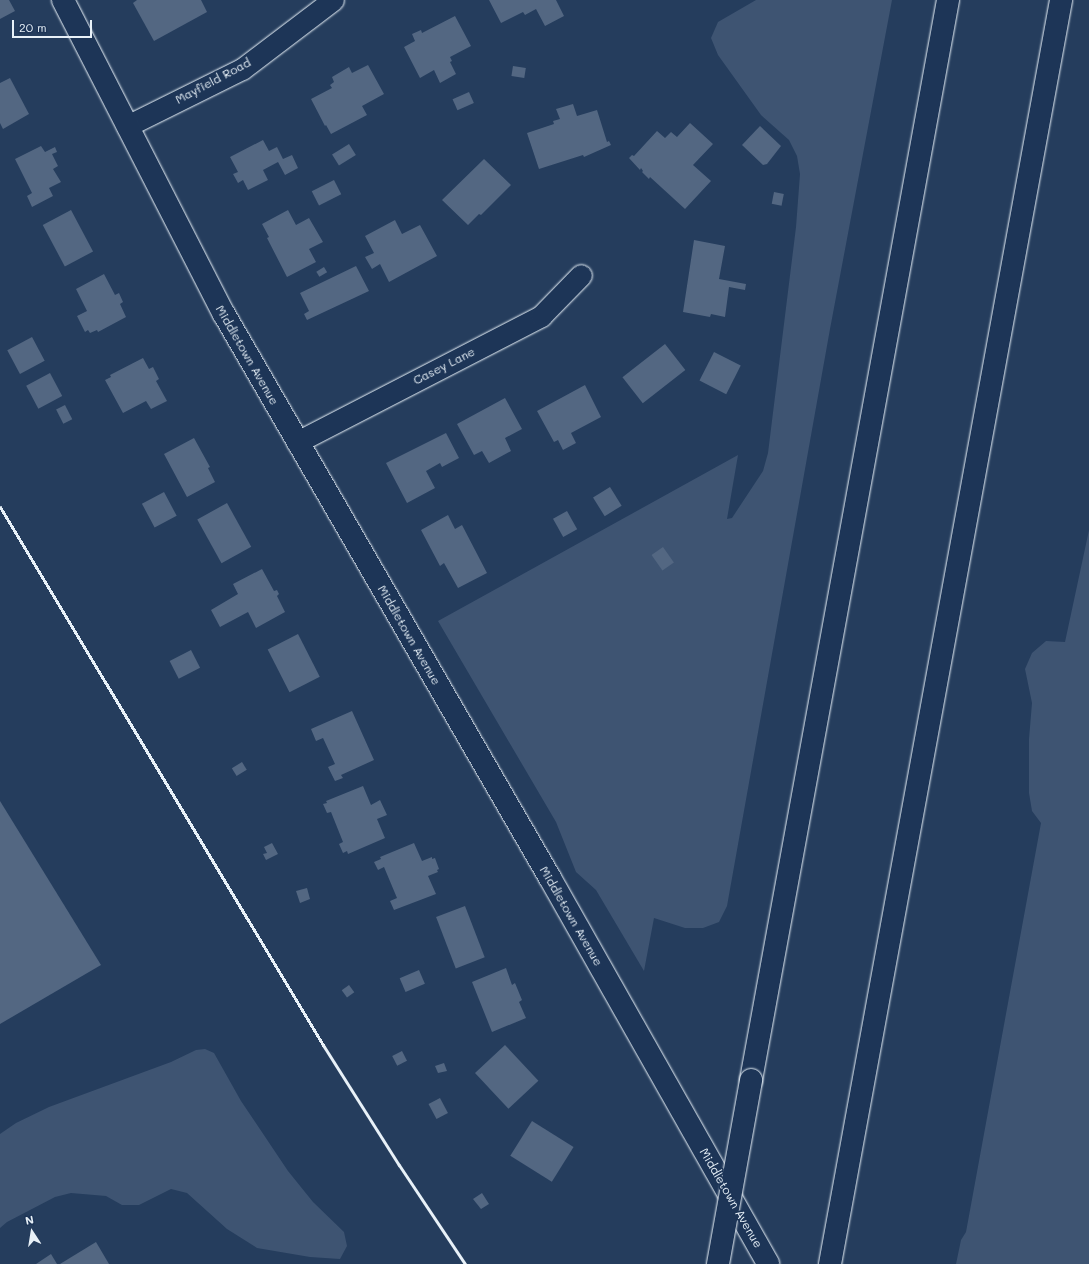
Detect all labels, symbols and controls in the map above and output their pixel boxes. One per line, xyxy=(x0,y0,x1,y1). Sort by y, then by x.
scale bar xyxy=(14,12,94,38)
text: 20 m xyxy=(19,19,47,35)
street label: Mayfield Road xyxy=(173,55,253,107)
street label: Middletown Avenue xyxy=(213,303,281,407)
street label: Casey Lane xyxy=(411,344,477,388)
street label: Middletown Avenue xyxy=(375,583,443,687)
street label: Middletown Avenue xyxy=(537,864,605,968)
street label: Middletown Avenue xyxy=(697,1146,765,1250)
north arrow xyxy=(12,1212,52,1252)
text: N xyxy=(24,1212,35,1228)

